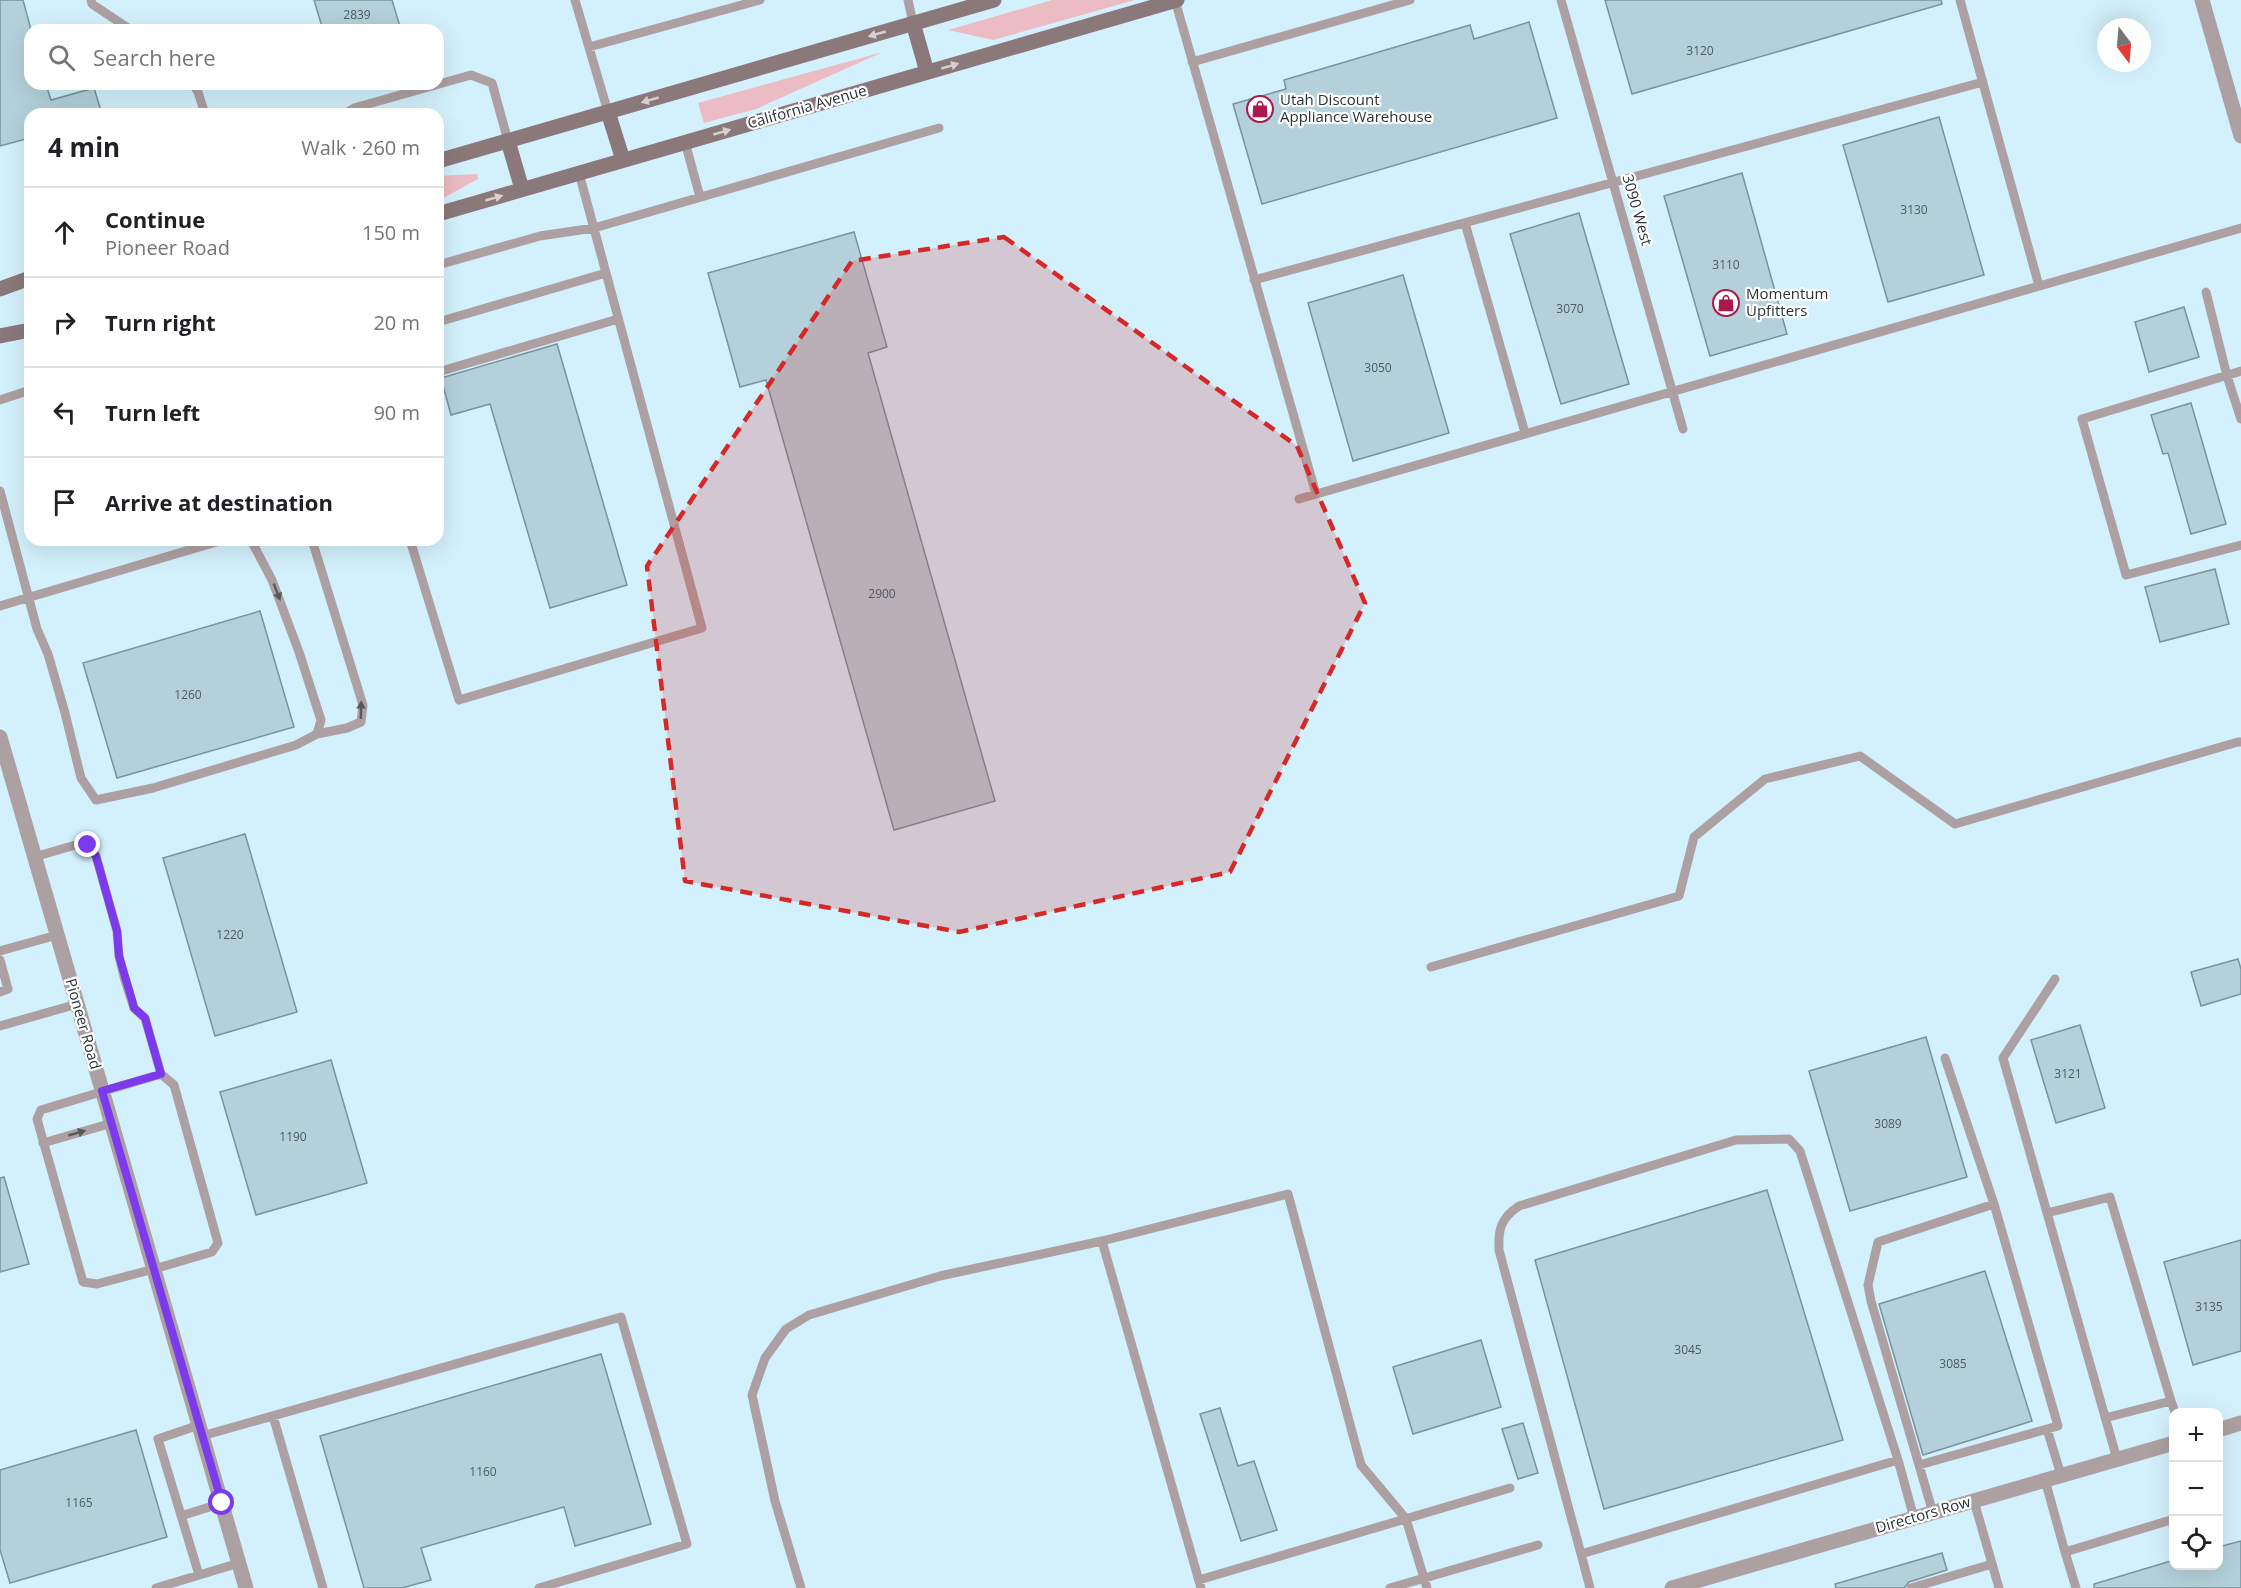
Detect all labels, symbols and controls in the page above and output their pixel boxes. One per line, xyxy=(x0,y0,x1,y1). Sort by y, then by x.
house number: 2839 xyxy=(343,6,371,23)
north arrow xyxy=(2097,18,2151,72)
search box xyxy=(24,24,444,90)
one-way arrow xyxy=(868,30,886,39)
icon: search xyxy=(45,41,78,74)
text: Search here xyxy=(93,42,216,72)
house number: 3120 xyxy=(1686,42,1714,59)
one-way arrow xyxy=(941,61,959,70)
street label: California Avenue xyxy=(745,79,869,133)
place label: Utah Discount Appliance Warehouse xyxy=(1280,89,1432,126)
shop icon: Utah Discount Appliance Warehouse xyxy=(1245,94,1275,124)
one-way arrow xyxy=(641,95,659,105)
one-way arrow xyxy=(713,127,731,136)
text: 4 min xyxy=(48,129,120,165)
text: Walk · 260 m xyxy=(301,134,420,161)
street label: 3090 West xyxy=(1618,172,1658,248)
one-way arrow xyxy=(485,192,503,202)
house number: 3130 xyxy=(1900,201,1928,218)
text: Continue xyxy=(105,204,205,234)
icon: ahead xyxy=(48,216,81,249)
text: 150 m xyxy=(362,219,420,246)
text: Pioneer Road xyxy=(105,234,230,261)
house number: 3110 xyxy=(1712,256,1740,273)
place label: Momentum Upfitters xyxy=(1746,283,1828,320)
shop icon: Momentum Upfitters xyxy=(1711,288,1741,318)
house number: 3070 xyxy=(1556,300,1584,317)
icon: right xyxy=(48,306,81,339)
text: Turn right xyxy=(105,307,216,337)
text: 20 m xyxy=(373,309,420,336)
house number: 3050 xyxy=(1364,359,1392,376)
icon: left xyxy=(48,396,81,429)
text: Turn left xyxy=(105,397,200,427)
text: 90 m xyxy=(373,399,420,426)
icon: arrive xyxy=(48,486,81,519)
text: Arrive at destination xyxy=(105,487,333,517)
one-way arrow xyxy=(272,584,282,602)
house number: 2900 xyxy=(868,585,896,602)
house number: 1260 xyxy=(174,686,202,703)
one-way arrow xyxy=(356,700,366,719)
route end xyxy=(74,831,100,857)
house number: 1220 xyxy=(216,926,244,943)
street label: Pioneer Road xyxy=(61,976,106,1072)
house number: 3121 xyxy=(2054,1065,2082,1082)
house number: 3089 xyxy=(1874,1115,1902,1132)
one-way arrow xyxy=(69,1128,87,1137)
house number: 1190 xyxy=(279,1128,307,1145)
house number: 3135 xyxy=(2195,1298,2223,1315)
house number: 3045 xyxy=(1674,1341,1702,1358)
house number: 3085 xyxy=(1939,1355,1967,1372)
map controls xyxy=(2169,1408,2223,1570)
button: + xyxy=(2169,1408,2223,1462)
button: − xyxy=(2169,1462,2223,1516)
house number: 1160 xyxy=(469,1463,497,1480)
route start xyxy=(208,1489,234,1515)
street label: Directors Row xyxy=(1873,1491,1973,1537)
house number: 1165 xyxy=(65,1494,93,1511)
button: locate xyxy=(2169,1516,2223,1570)

